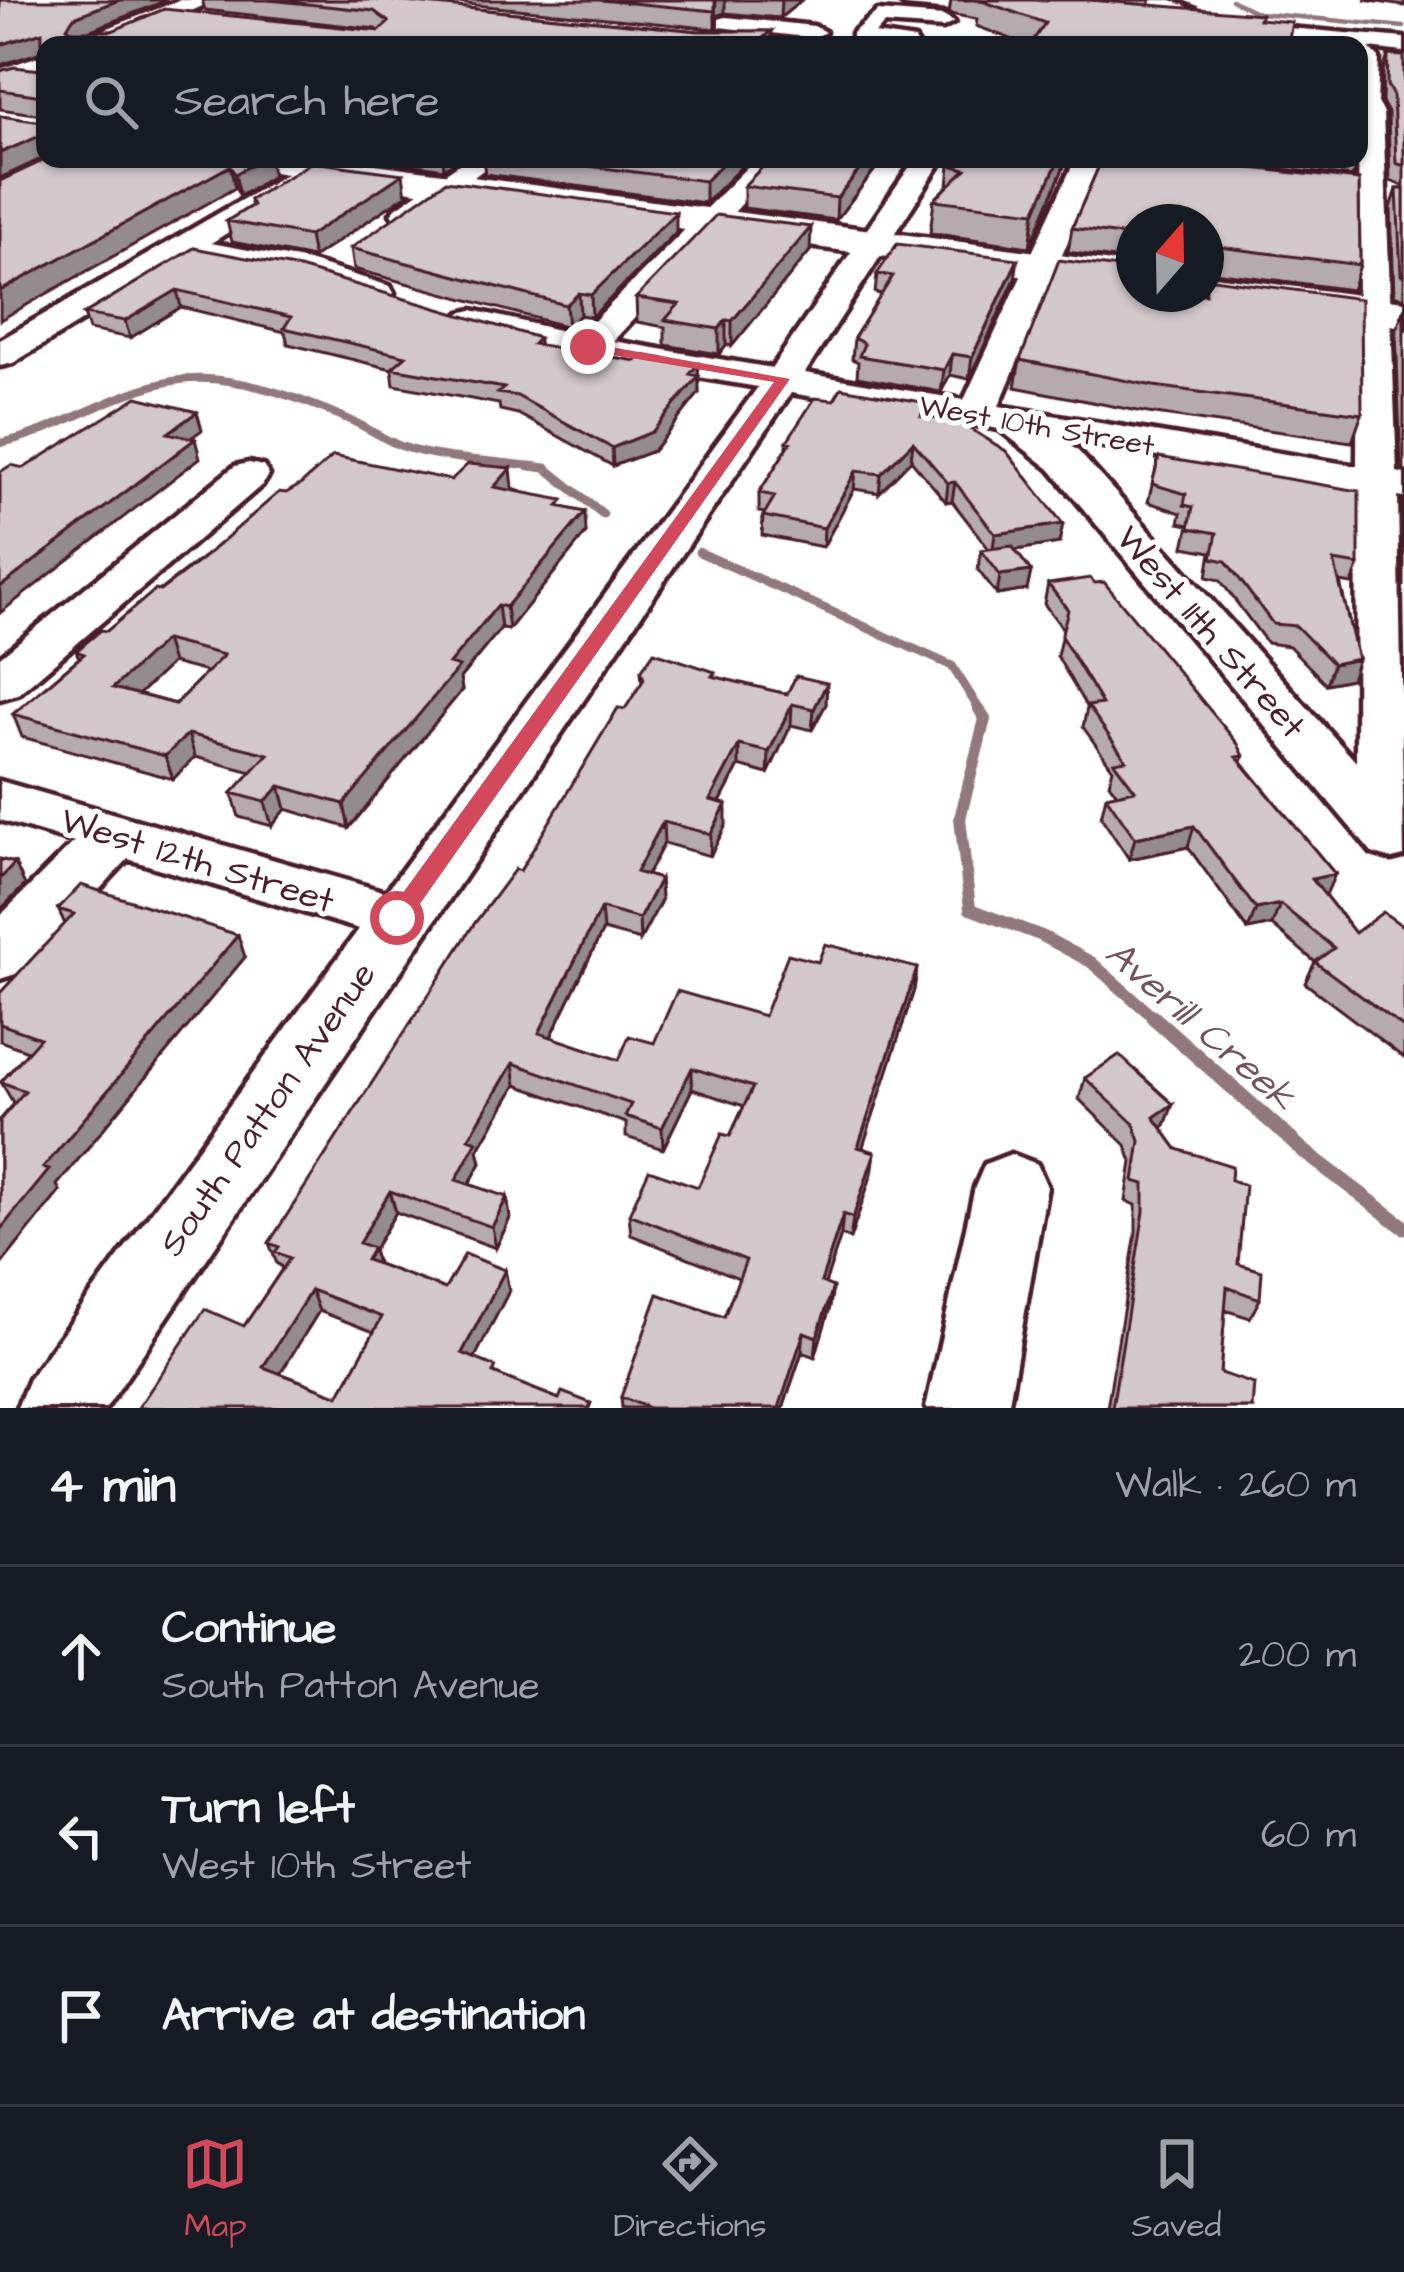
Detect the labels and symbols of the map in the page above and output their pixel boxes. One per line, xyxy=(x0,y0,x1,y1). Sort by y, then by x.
north arrow xyxy=(1116,204,1224,312)
route end xyxy=(561,320,615,374)
street label: West 10th Street xyxy=(916,385,1158,467)
street label: West 11th Street xyxy=(1103,515,1317,751)
street label: West 12th Street xyxy=(54,796,341,927)
route start xyxy=(370,891,424,945)
water label: Averill Creek xyxy=(1093,928,1308,1125)
street label: South Patton Avenue xyxy=(147,952,389,1267)

